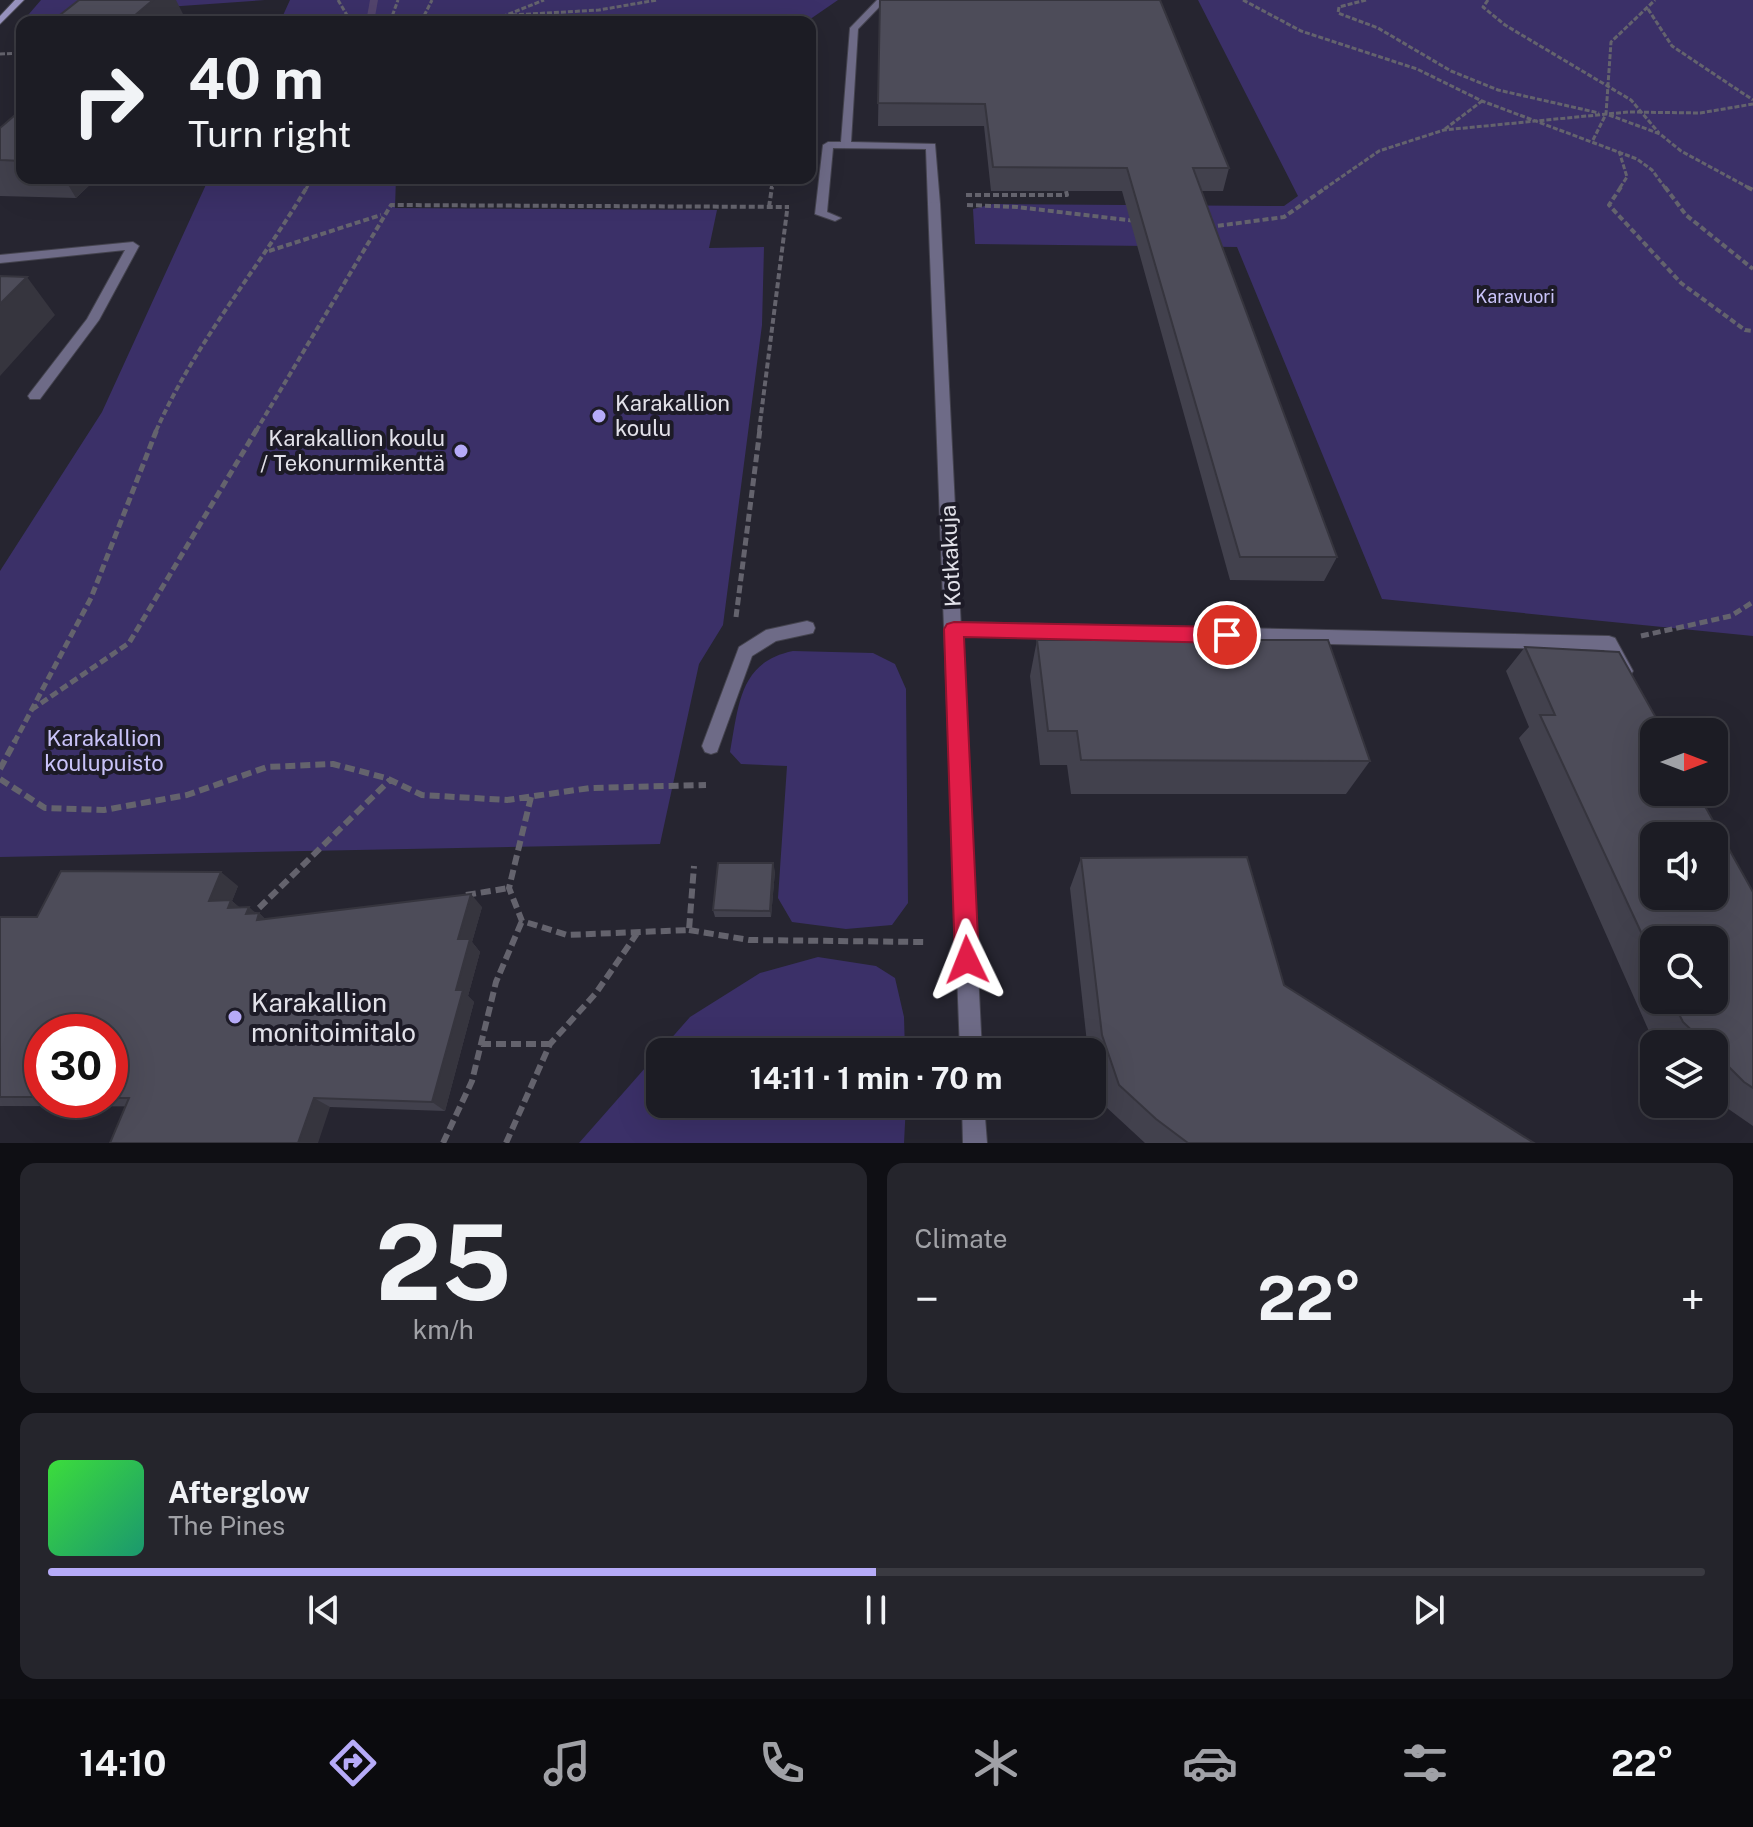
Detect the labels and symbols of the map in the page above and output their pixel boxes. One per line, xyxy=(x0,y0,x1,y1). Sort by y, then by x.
park label: Karavuori xyxy=(1475,286,1555,307)
place label: Karakallion koulu xyxy=(615,390,730,441)
marker: Karakallion koulu xyxy=(590,407,608,425)
place label: Karakallion koulu / Tekonurmikenttä xyxy=(260,425,445,476)
marker: Karakallion koulu / Tekonurmikenttä xyxy=(452,442,470,460)
street label: Kotkakuja xyxy=(934,504,966,608)
pin xyxy=(1193,601,1261,669)
north arrow xyxy=(1640,718,1728,806)
park label: Karakallion koulupuisto xyxy=(44,725,164,776)
position arrow xyxy=(925,918,1009,1002)
place label: Karakallion monitoimitalo xyxy=(251,987,416,1048)
marker: Karakallion monitoimitalo xyxy=(226,1008,244,1026)
speed limit sign: 30 xyxy=(24,1014,128,1118)

